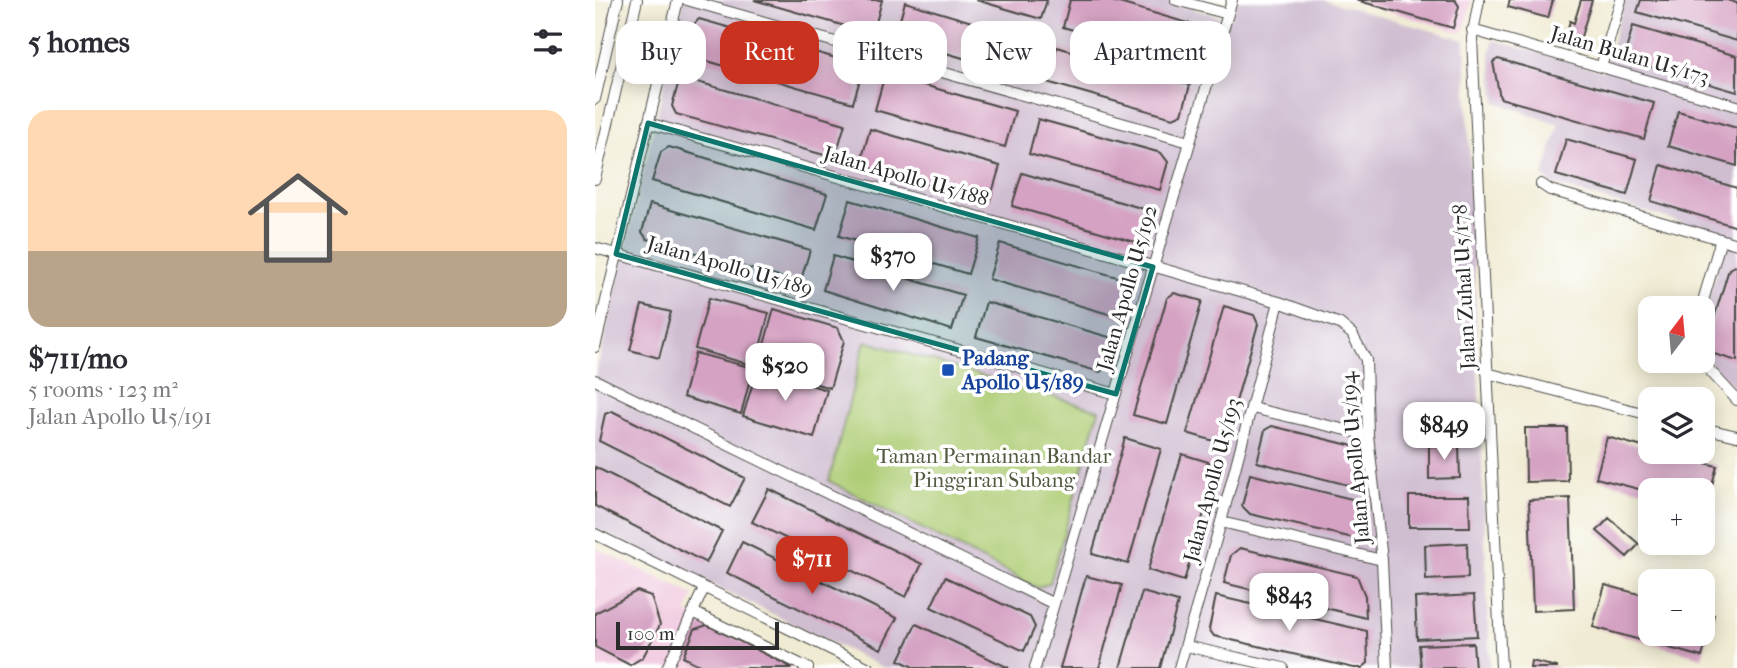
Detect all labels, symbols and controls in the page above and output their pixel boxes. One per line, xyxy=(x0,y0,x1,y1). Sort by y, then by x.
street label: Jalan Bulan U5/173 xyxy=(1546,20,1712,89)
chip: Buy xyxy=(616,21,706,84)
chip: Rent xyxy=(720,21,819,84)
chip: Filters xyxy=(833,21,947,84)
chip: New xyxy=(961,21,1056,84)
chip: Apartment xyxy=(1070,21,1231,84)
icon: filters xyxy=(529,23,567,61)
text: 5 homes xyxy=(28,25,130,60)
street label: Jalan Apollo U5/188 xyxy=(819,140,991,211)
icon: home xyxy=(235,155,361,281)
street label: Jalan Apollo U5/192 xyxy=(1091,202,1162,376)
street label: Jalan Zuhal U5/178 xyxy=(1448,204,1480,372)
street label: Jalan Apollo U5/189 xyxy=(643,230,816,301)
pin: $370 xyxy=(852,233,934,293)
text: $370 xyxy=(870,242,916,269)
north arrow xyxy=(1638,296,1715,373)
map controls xyxy=(1638,296,1715,646)
text: $711/mo xyxy=(28,341,128,376)
pin: $520 xyxy=(744,344,826,403)
place label: Padang Apollo U5/189 xyxy=(960,346,1084,394)
text: $520 xyxy=(761,352,809,379)
marker: Padang Apollo U5/189 xyxy=(940,362,956,378)
street label: Jalan Apollo U5/194 xyxy=(1335,370,1375,547)
text: 5 rooms · 123 m² xyxy=(28,376,178,403)
button: layers xyxy=(1638,387,1715,464)
street label: Jalan Apollo U5/193 xyxy=(1178,395,1245,567)
pin: $849 xyxy=(1403,402,1485,462)
text: Jalan Apollo U5/191 xyxy=(28,403,212,430)
text: $849 xyxy=(1419,411,1469,438)
park label: Taman Permainan Bandar Pinggiran Subang xyxy=(877,444,1112,492)
button: + xyxy=(1638,478,1715,555)
pin: $711 xyxy=(771,536,853,596)
text: $711 xyxy=(792,545,832,572)
button: − xyxy=(1638,569,1715,646)
pin: $843 xyxy=(1248,574,1330,633)
text: $843 xyxy=(1265,582,1313,609)
scale bar xyxy=(616,619,779,651)
text: 100 m xyxy=(627,623,675,645)

